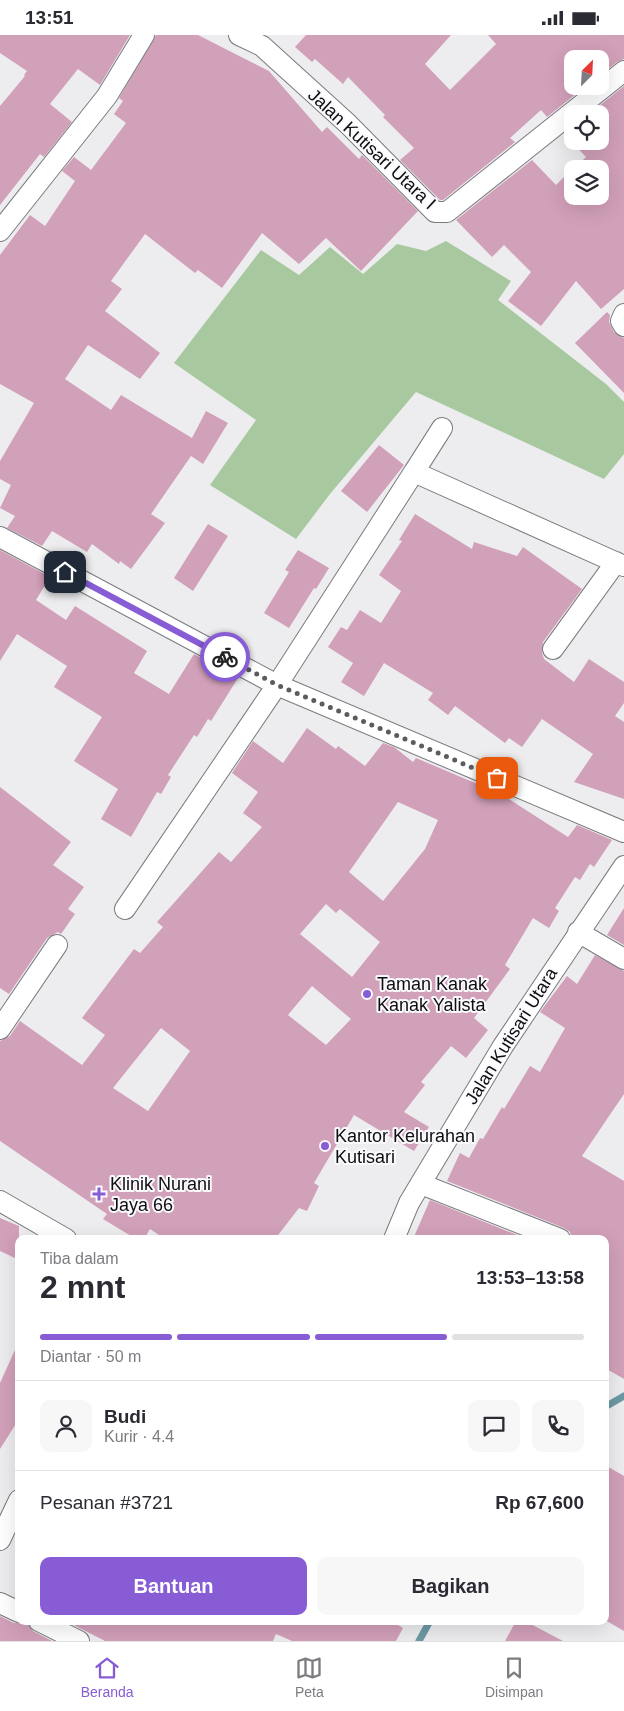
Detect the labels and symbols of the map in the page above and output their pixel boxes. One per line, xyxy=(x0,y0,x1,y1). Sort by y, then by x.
north arrow xyxy=(564,50,609,95)
street label: Jalan Kutisari Utara I xyxy=(304,85,440,213)
pin xyxy=(44,551,86,593)
courier xyxy=(200,632,250,682)
pin xyxy=(476,757,518,799)
street label: Jalan Kutisari Utara xyxy=(461,963,562,1108)
place label: Taman Kanak Kanak Yalista xyxy=(377,974,488,1015)
marker: Taman Kanak Kanak Yalista xyxy=(361,988,373,1000)
place label: Kantor Kelurahan Kutisari xyxy=(335,1126,475,1167)
marker: Kantor Kelurahan Kutisari xyxy=(319,1140,331,1152)
place label: Klinik Nurani Jaya 66 xyxy=(110,1174,211,1215)
marker: Klinik Nurani Jaya 66 xyxy=(92,1187,106,1201)

